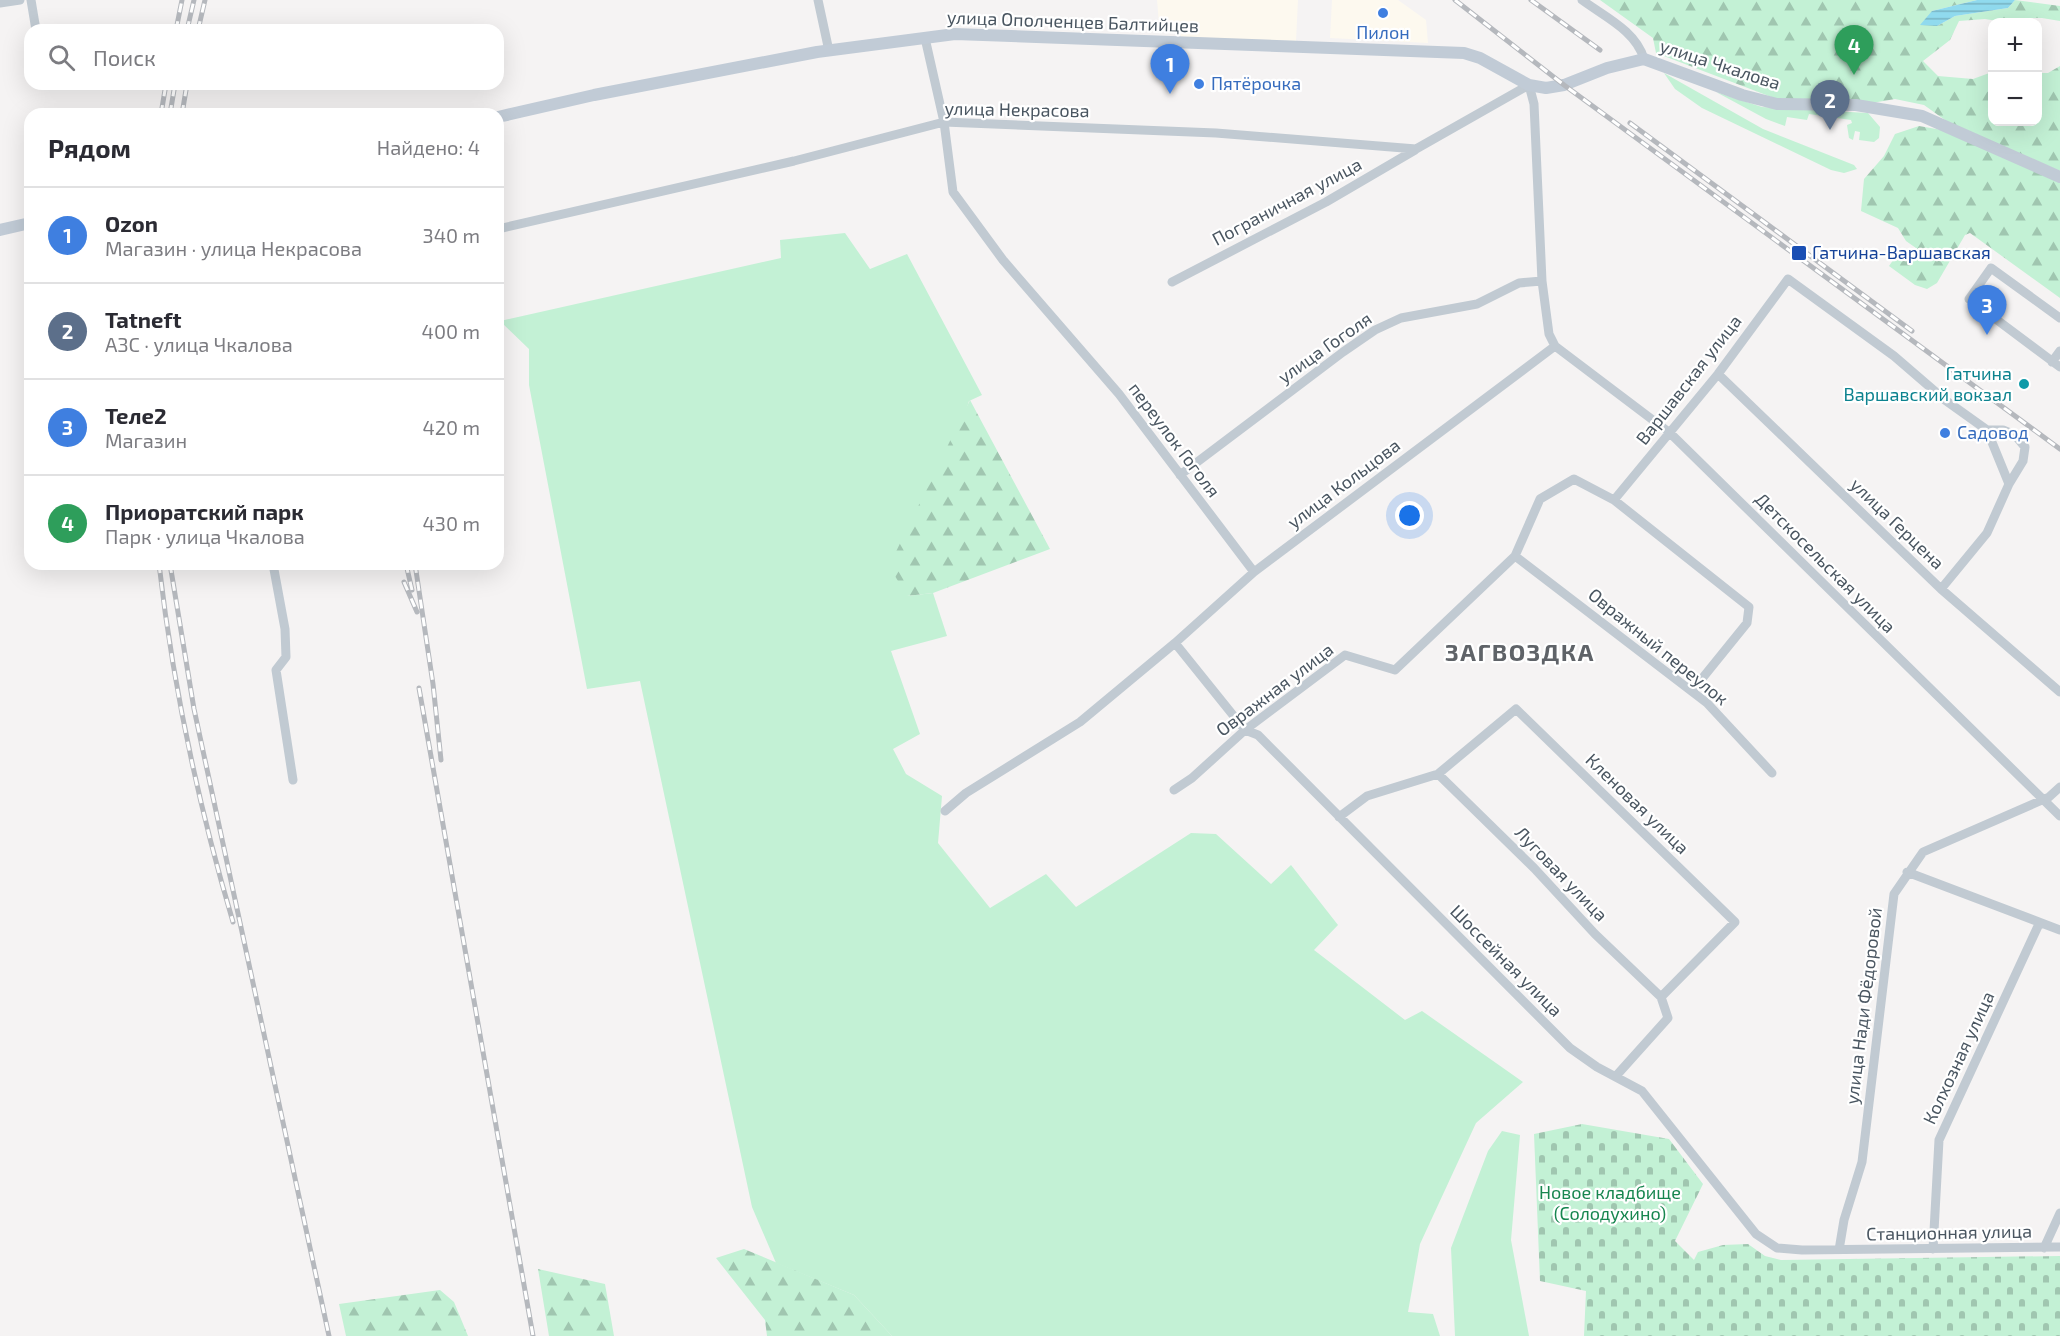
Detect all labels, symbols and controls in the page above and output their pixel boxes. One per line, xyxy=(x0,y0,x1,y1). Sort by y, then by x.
street label: улица Ополченцев Балтийцев xyxy=(947,6,1199,36)
marker: Пилон xyxy=(1376,6,1390,20)
map controls xyxy=(1988,18,2042,126)
button: + xyxy=(1988,18,2042,72)
place label: Пилон xyxy=(1356,21,1410,43)
search box xyxy=(24,24,504,90)
pin: 4 xyxy=(1834,26,1874,75)
street label: улица Чкалова xyxy=(1657,34,1783,94)
icon: search xyxy=(45,41,78,74)
text: Поиск xyxy=(93,44,156,70)
pin: 1 xyxy=(1150,44,1190,94)
place label: Пятёрочка xyxy=(1211,72,1301,94)
button: − xyxy=(1988,72,2042,126)
marker: Пятёрочка xyxy=(1192,77,1206,91)
pin: 2 xyxy=(1810,80,1850,130)
street label: улица Некрасова xyxy=(944,97,1090,121)
text: Рядом xyxy=(48,132,131,163)
text: Найдено: 4 xyxy=(377,135,480,159)
street label: Пограничная улица xyxy=(1208,152,1365,250)
text: Ozon xyxy=(105,210,158,236)
text: 1 xyxy=(63,223,72,247)
text: 340 m xyxy=(423,223,480,247)
text: Магазин · улица Некрасова xyxy=(105,236,362,260)
place label: Гатчина-Варшавская xyxy=(1812,241,1991,263)
marker: Гатчина-Варшавская xyxy=(1790,244,1808,262)
pin: 3 xyxy=(1968,286,2006,335)
text: Tatneft xyxy=(105,306,181,332)
street label: улица Гоголя xyxy=(1273,307,1375,388)
street label: Варшавская улица xyxy=(1631,310,1746,449)
text: 2 xyxy=(62,319,73,343)
text: 400 m xyxy=(422,319,480,343)
text: АЗС · улица Чкалова xyxy=(105,332,293,356)
place label: Гатчина Варшавский вокзал xyxy=(1844,362,2012,405)
marker: Гатчина Варшавский вокзал xyxy=(2017,377,2031,391)
street label: переулок Гоголя xyxy=(1124,378,1225,501)
text: Теле2 xyxy=(105,402,167,428)
text: 3 xyxy=(62,415,73,439)
text: 420 m xyxy=(422,415,480,439)
place label: Садовод xyxy=(1957,421,2029,443)
marker: Садовод xyxy=(1938,426,1952,440)
text: Магазин xyxy=(105,428,187,452)
street label: улица Кольцова xyxy=(1283,434,1404,533)
street label: улица Герцена xyxy=(1846,473,1949,573)
street label: Детскосельская улица xyxy=(1751,487,1901,637)
text: Приоратский парк xyxy=(105,498,304,524)
your location xyxy=(1395,501,1424,530)
text: 4 xyxy=(61,511,74,535)
text: 430 m xyxy=(423,511,480,535)
text: Парк · улица Чкалова xyxy=(105,524,305,548)
street label: Овражный переулок xyxy=(1584,583,1733,710)
district label: ЗАГВОЗДКА xyxy=(1445,637,1595,666)
street label: Овражная улица xyxy=(1211,638,1337,740)
street label: Кленовая улица xyxy=(1581,748,1694,858)
street label: Луговая улица xyxy=(1511,821,1613,925)
street label: Шоссейная улица xyxy=(1446,900,1567,1021)
street label: улица Нади Фёдоровой xyxy=(1840,906,1886,1106)
street label: Колхозная улица xyxy=(1918,988,1998,1127)
park label: Новое кладбище (Солодухино) xyxy=(1539,1181,1681,1224)
street label: Станционная улица xyxy=(1866,1220,2032,1244)

